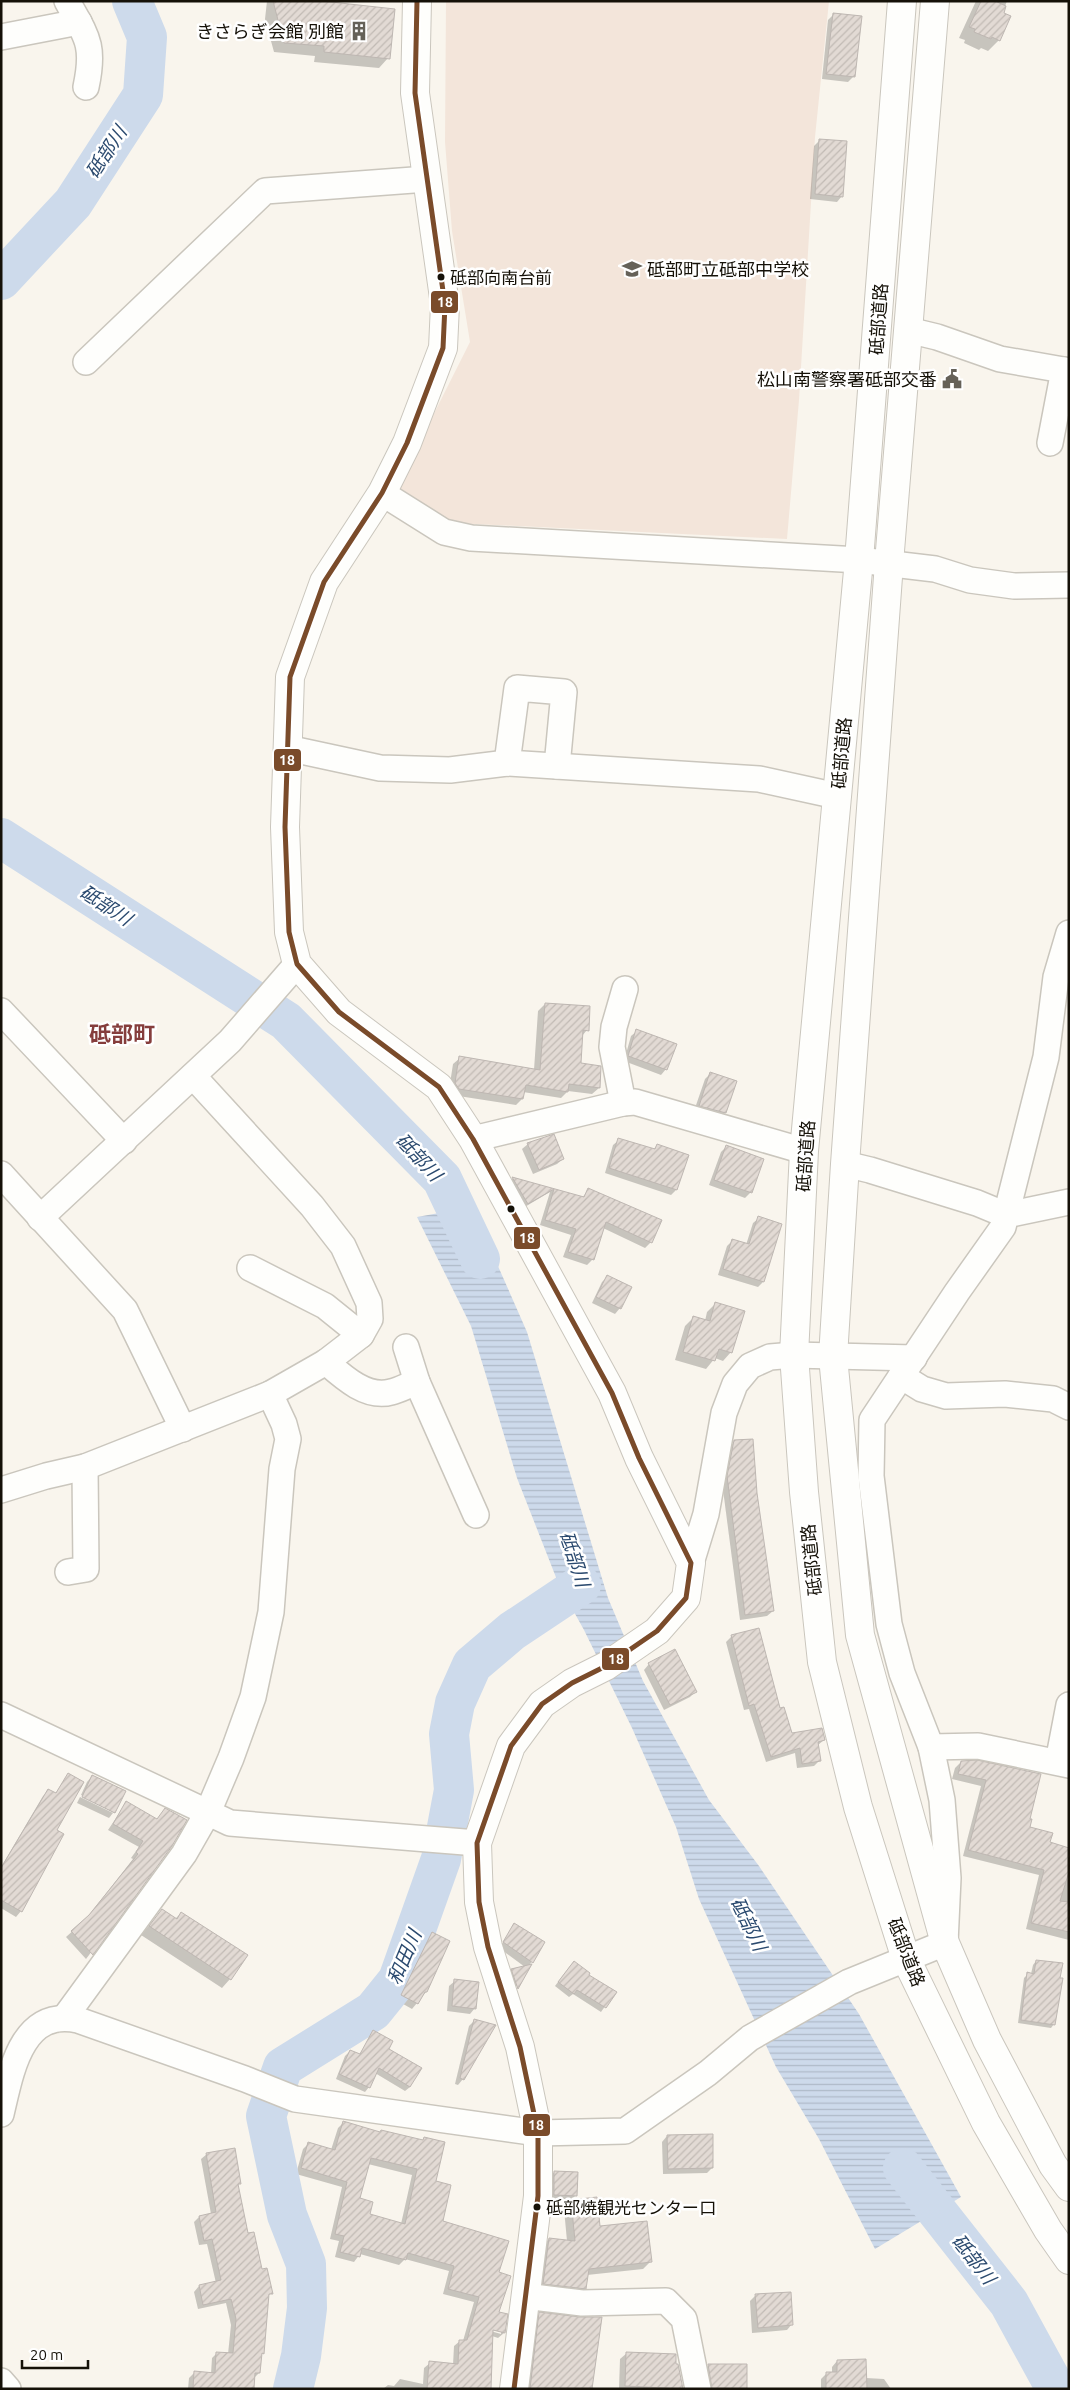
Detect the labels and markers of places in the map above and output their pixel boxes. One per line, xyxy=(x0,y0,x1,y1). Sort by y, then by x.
building icon: きさらぎ会館 別館 xyxy=(348,20,370,42)
place label: きさらぎ会館 別館 xyxy=(196,21,344,41)
school or university icon: 砥部町立砥部中学校 xyxy=(621,258,643,280)
place label: 砥部町立砥部中学校 xyxy=(647,259,809,279)
place label: 砥部向南台前 xyxy=(450,268,552,287)
marker: 砥部向南台前 xyxy=(436,272,446,282)
public building icon: 松山南警察署砥部交番 xyxy=(941,368,963,390)
place label: 松山南警察署砥部交番 xyxy=(757,369,937,389)
unlabelled marker xyxy=(506,1204,516,1214)
place label: 砥部焼観光センター口 xyxy=(546,2198,716,2217)
marker: 砥部焼観光センター口 xyxy=(532,2202,542,2212)

